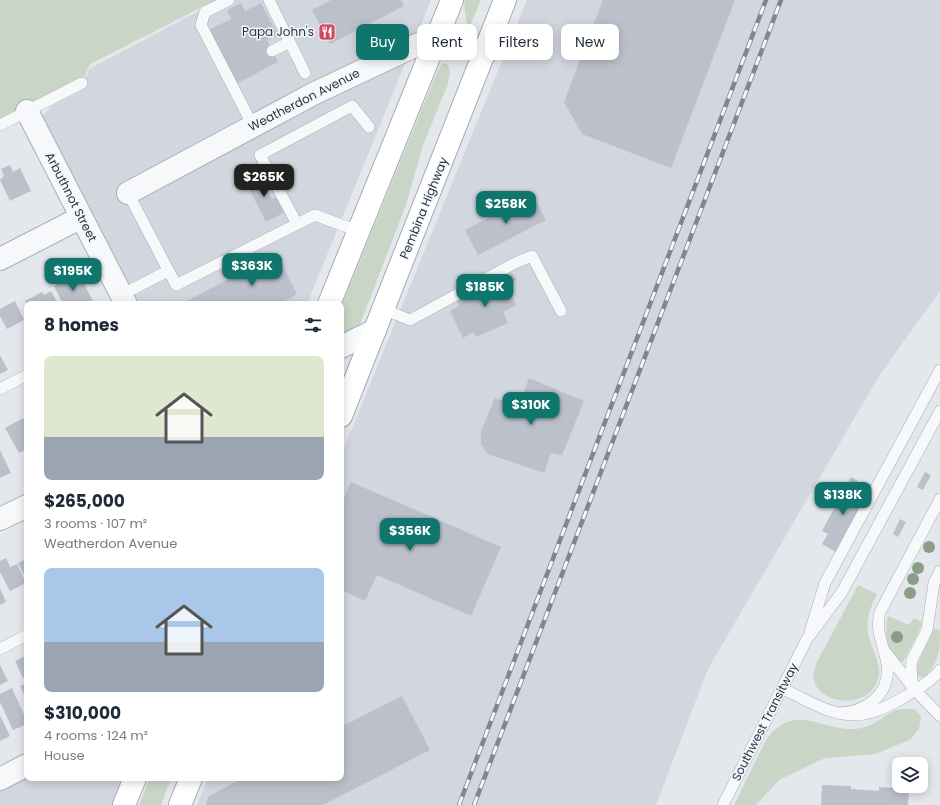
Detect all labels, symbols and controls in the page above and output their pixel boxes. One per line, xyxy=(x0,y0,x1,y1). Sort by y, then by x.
restaurant icon: Papa John's xyxy=(317,22,337,42)
place label: Papa John's xyxy=(242,23,314,40)
chip: Buy xyxy=(356,24,409,60)
chip: Rent xyxy=(417,24,477,60)
chip: Filters xyxy=(485,24,553,60)
chip: New xyxy=(561,24,619,60)
street label: Weatherdon Avenue xyxy=(245,64,362,135)
street label: Arbuthnot Street xyxy=(42,149,101,245)
street label: Pembina Highway xyxy=(395,154,452,261)
pin: $265K xyxy=(236,164,292,198)
text: $265K xyxy=(243,167,285,186)
pin: $258K xyxy=(478,191,534,225)
text: $258K xyxy=(485,194,527,213)
pin: $363K xyxy=(224,253,280,287)
text: $363K xyxy=(231,256,273,275)
pin: $195K xyxy=(45,258,101,292)
text: $195K xyxy=(54,261,92,280)
pin: $185K xyxy=(457,274,513,308)
text: $185K xyxy=(465,277,505,296)
text: 8 homes xyxy=(44,313,119,337)
icon: filters xyxy=(302,314,324,336)
icon: home xyxy=(148,382,220,454)
pin: $310K xyxy=(503,392,559,426)
text: $310K xyxy=(512,395,550,414)
pin: $138K xyxy=(815,482,871,516)
text: $138K xyxy=(824,485,862,504)
text: $265,000 xyxy=(44,489,125,513)
text: 3 rooms · 107 m² xyxy=(44,514,147,533)
pin: $356K xyxy=(382,518,438,552)
text: $356K xyxy=(389,521,431,540)
text: Weatherdon Avenue xyxy=(44,534,177,553)
icon: home xyxy=(148,594,220,666)
street label: Southwest Transitway xyxy=(727,660,802,784)
text: $310,000 xyxy=(44,701,121,725)
text: 4 rooms · 124 m² xyxy=(44,726,148,745)
text: House xyxy=(44,746,84,765)
map controls xyxy=(892,757,928,793)
button: layers xyxy=(892,757,928,793)

